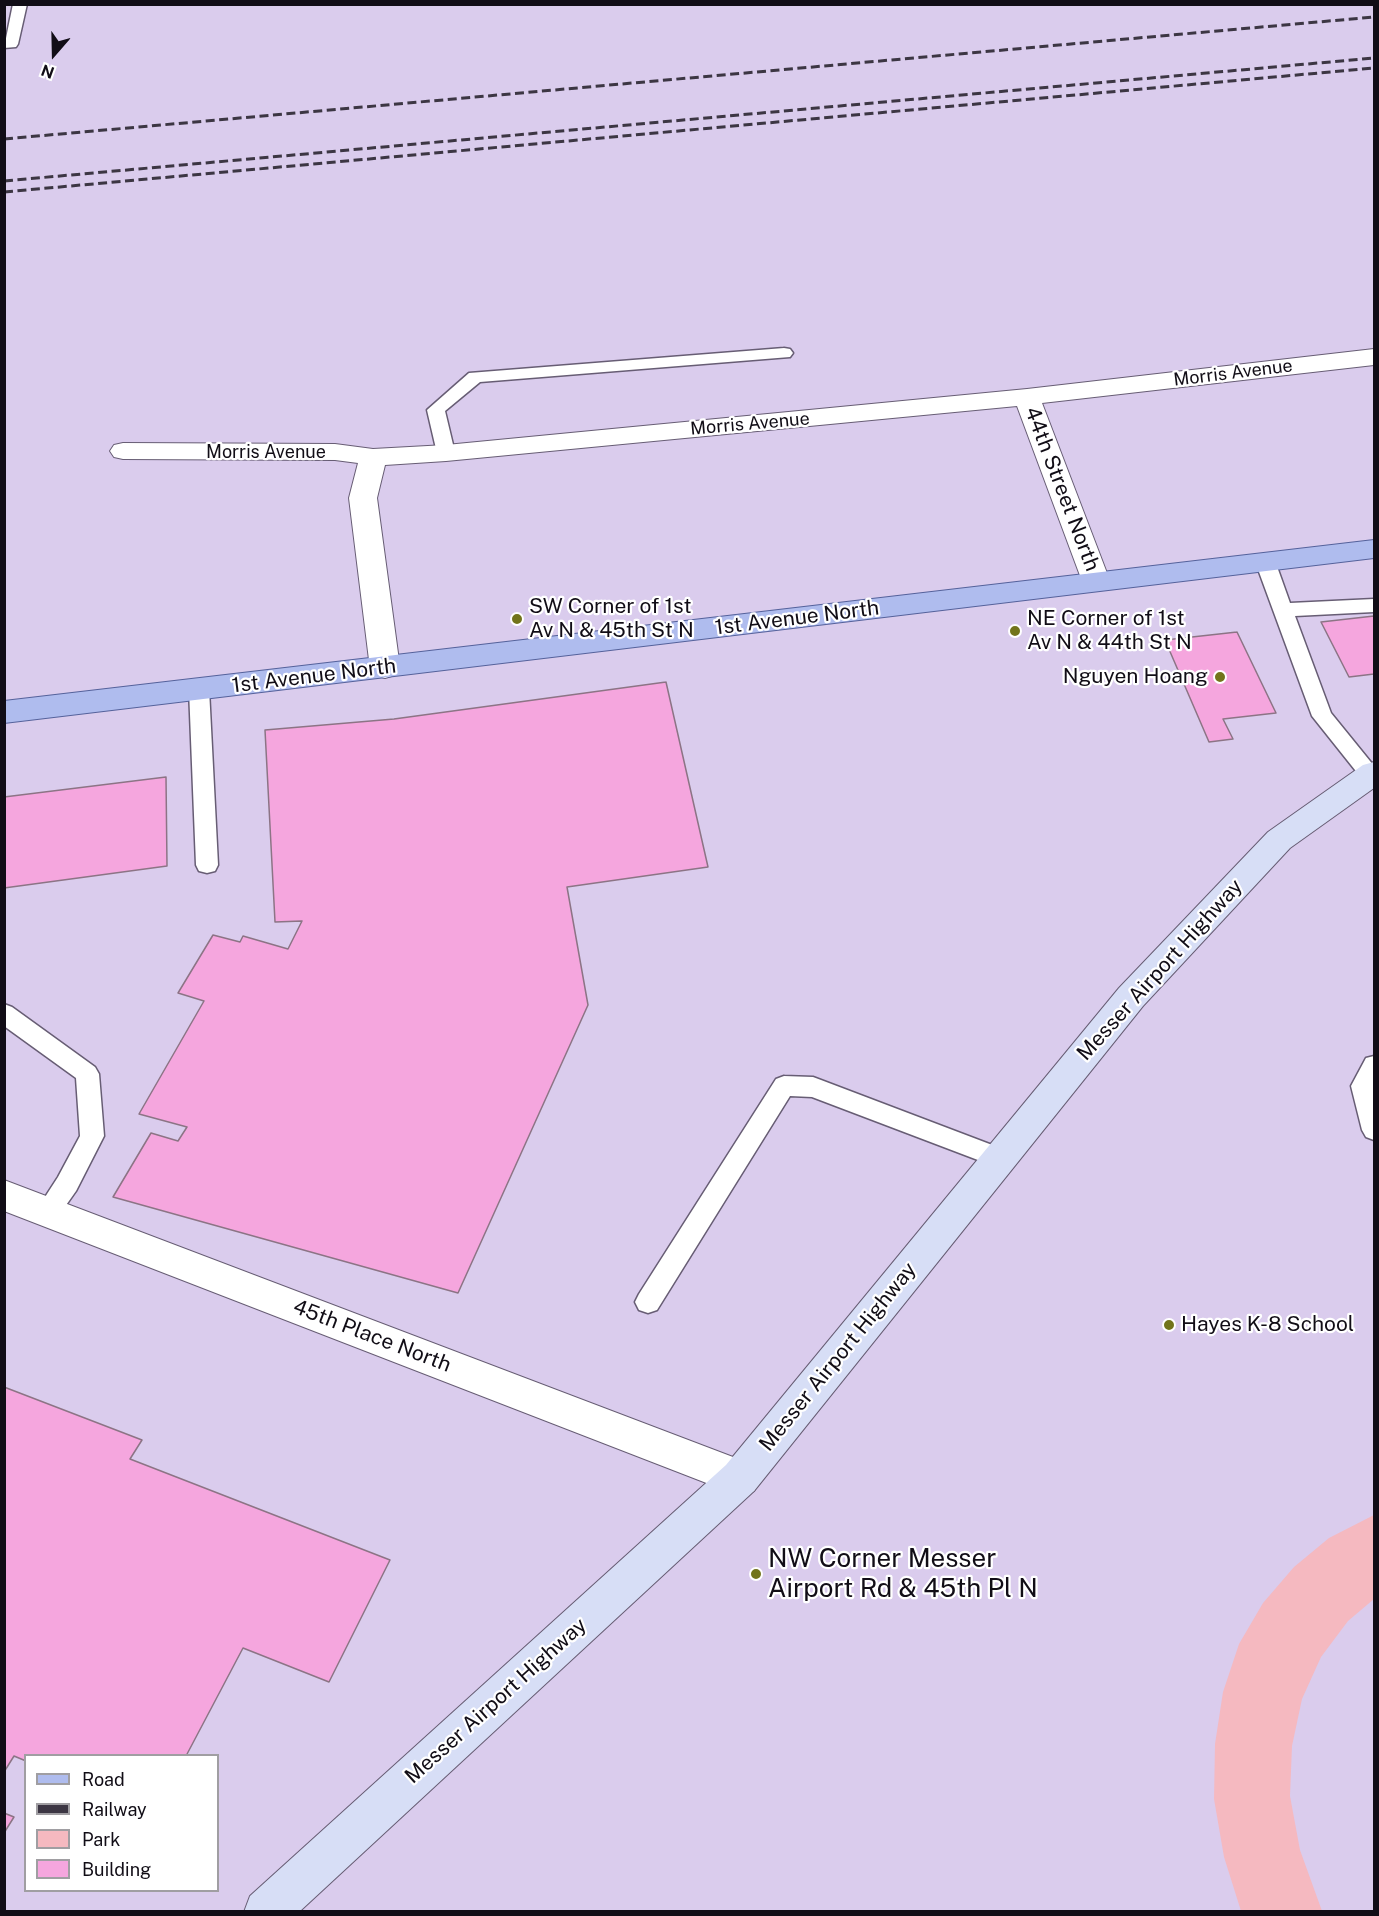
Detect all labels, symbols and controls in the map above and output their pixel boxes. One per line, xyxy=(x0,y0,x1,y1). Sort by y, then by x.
north arrow xyxy=(24,24,84,84)
text: N xyxy=(39,60,57,82)
street label: Morris Avenue xyxy=(1172,355,1294,391)
street label: 44th Street North xyxy=(1019,403,1105,575)
street label: Morris Avenue xyxy=(689,408,811,440)
street label: Morris Avenue xyxy=(206,441,326,463)
place label: SW Corner of 1st Av N & 45th St N xyxy=(529,594,694,644)
street label: 1st Avenue North xyxy=(713,595,881,641)
place label: NE Corner of 1st Av N & 44th St N xyxy=(1027,606,1192,656)
marker: SW Corner of 1st Av N & 45th St N xyxy=(510,612,524,626)
marker: NE Corner of 1st Av N & 44th St N xyxy=(1008,624,1022,638)
street label: 1st Avenue North xyxy=(230,653,398,699)
place label: Nguyen Hoang xyxy=(1063,664,1208,690)
marker: Nguyen Hoang xyxy=(1213,670,1227,684)
street label: Messer Airport Highway xyxy=(1072,874,1248,1066)
street label: Messer Airport Highway xyxy=(754,1258,922,1456)
street label: 45th Place North xyxy=(289,1294,455,1378)
place label: Hayes K-8 School xyxy=(1181,1312,1354,1338)
marker: Hayes K-8 School xyxy=(1162,1318,1176,1332)
place label: NW Corner Messer Airport Rd & 45th Pl N xyxy=(768,1543,1038,1604)
marker: NW Corner Messer Airport Rd & 45th Pl N xyxy=(749,1567,763,1581)
street label: Messer Airport Highway xyxy=(400,1613,592,1789)
legend xyxy=(24,1754,219,1892)
text: Road xyxy=(82,1769,125,1790)
text: Railway xyxy=(82,1799,147,1820)
text: Park xyxy=(82,1829,120,1850)
text: Building xyxy=(82,1859,151,1880)

